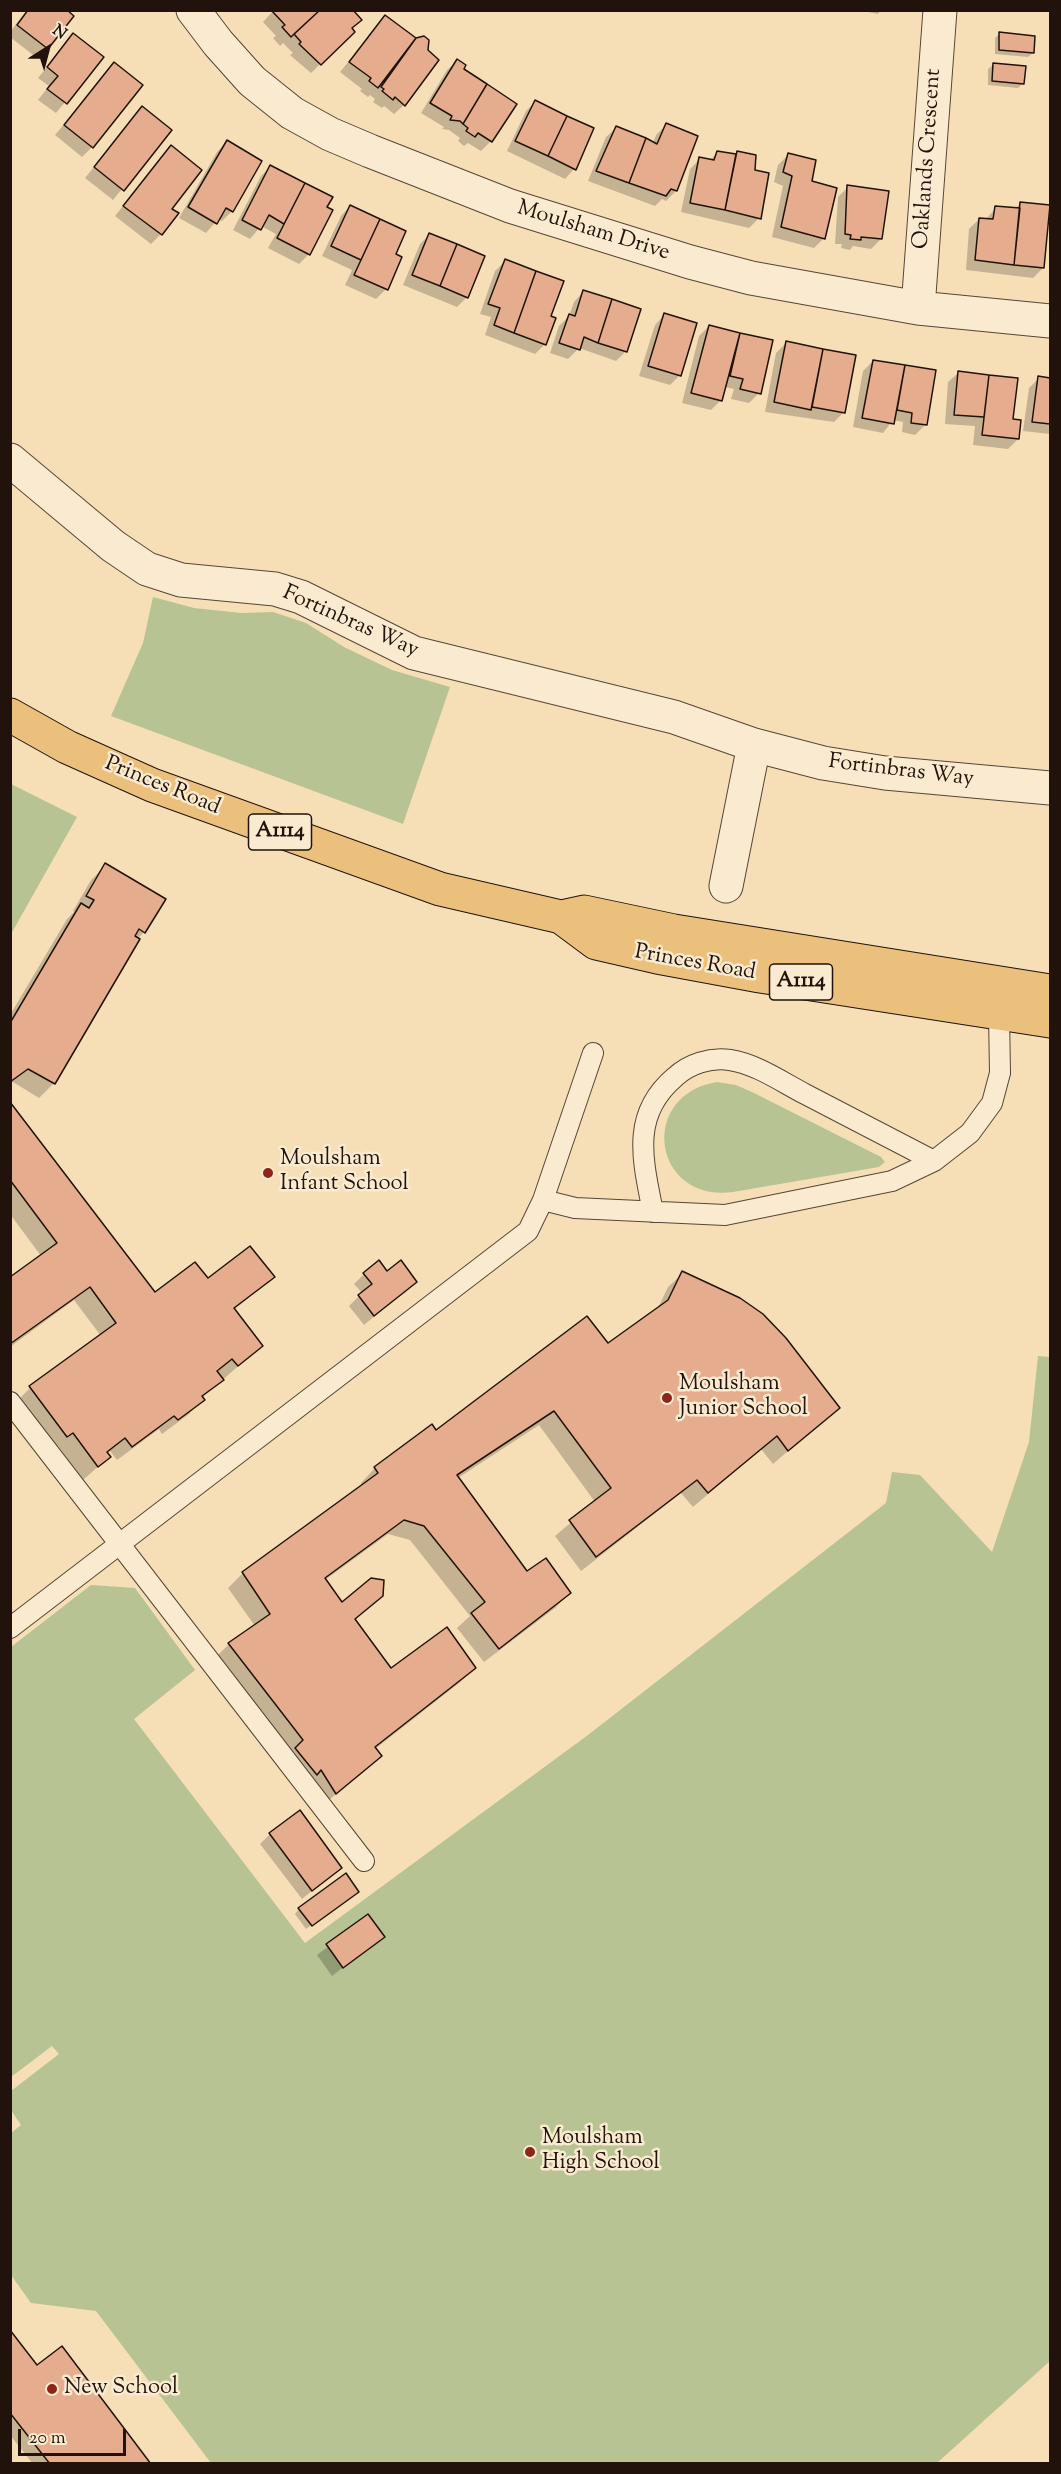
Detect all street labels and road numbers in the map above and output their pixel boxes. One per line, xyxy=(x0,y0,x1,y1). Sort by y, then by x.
street label: Oaklands Crescent xyxy=(910,68,948,250)
street label: Moulsham Drive xyxy=(513,196,673,268)
street label: Fortinbras Way xyxy=(278,581,422,665)
street label: Fortinbras Way xyxy=(827,750,975,794)
street label: Princes Road xyxy=(100,752,224,822)
road number: A1114 xyxy=(248,814,312,850)
street label: Princes Road xyxy=(632,940,758,988)
road number: A1114 xyxy=(770,964,832,1000)

